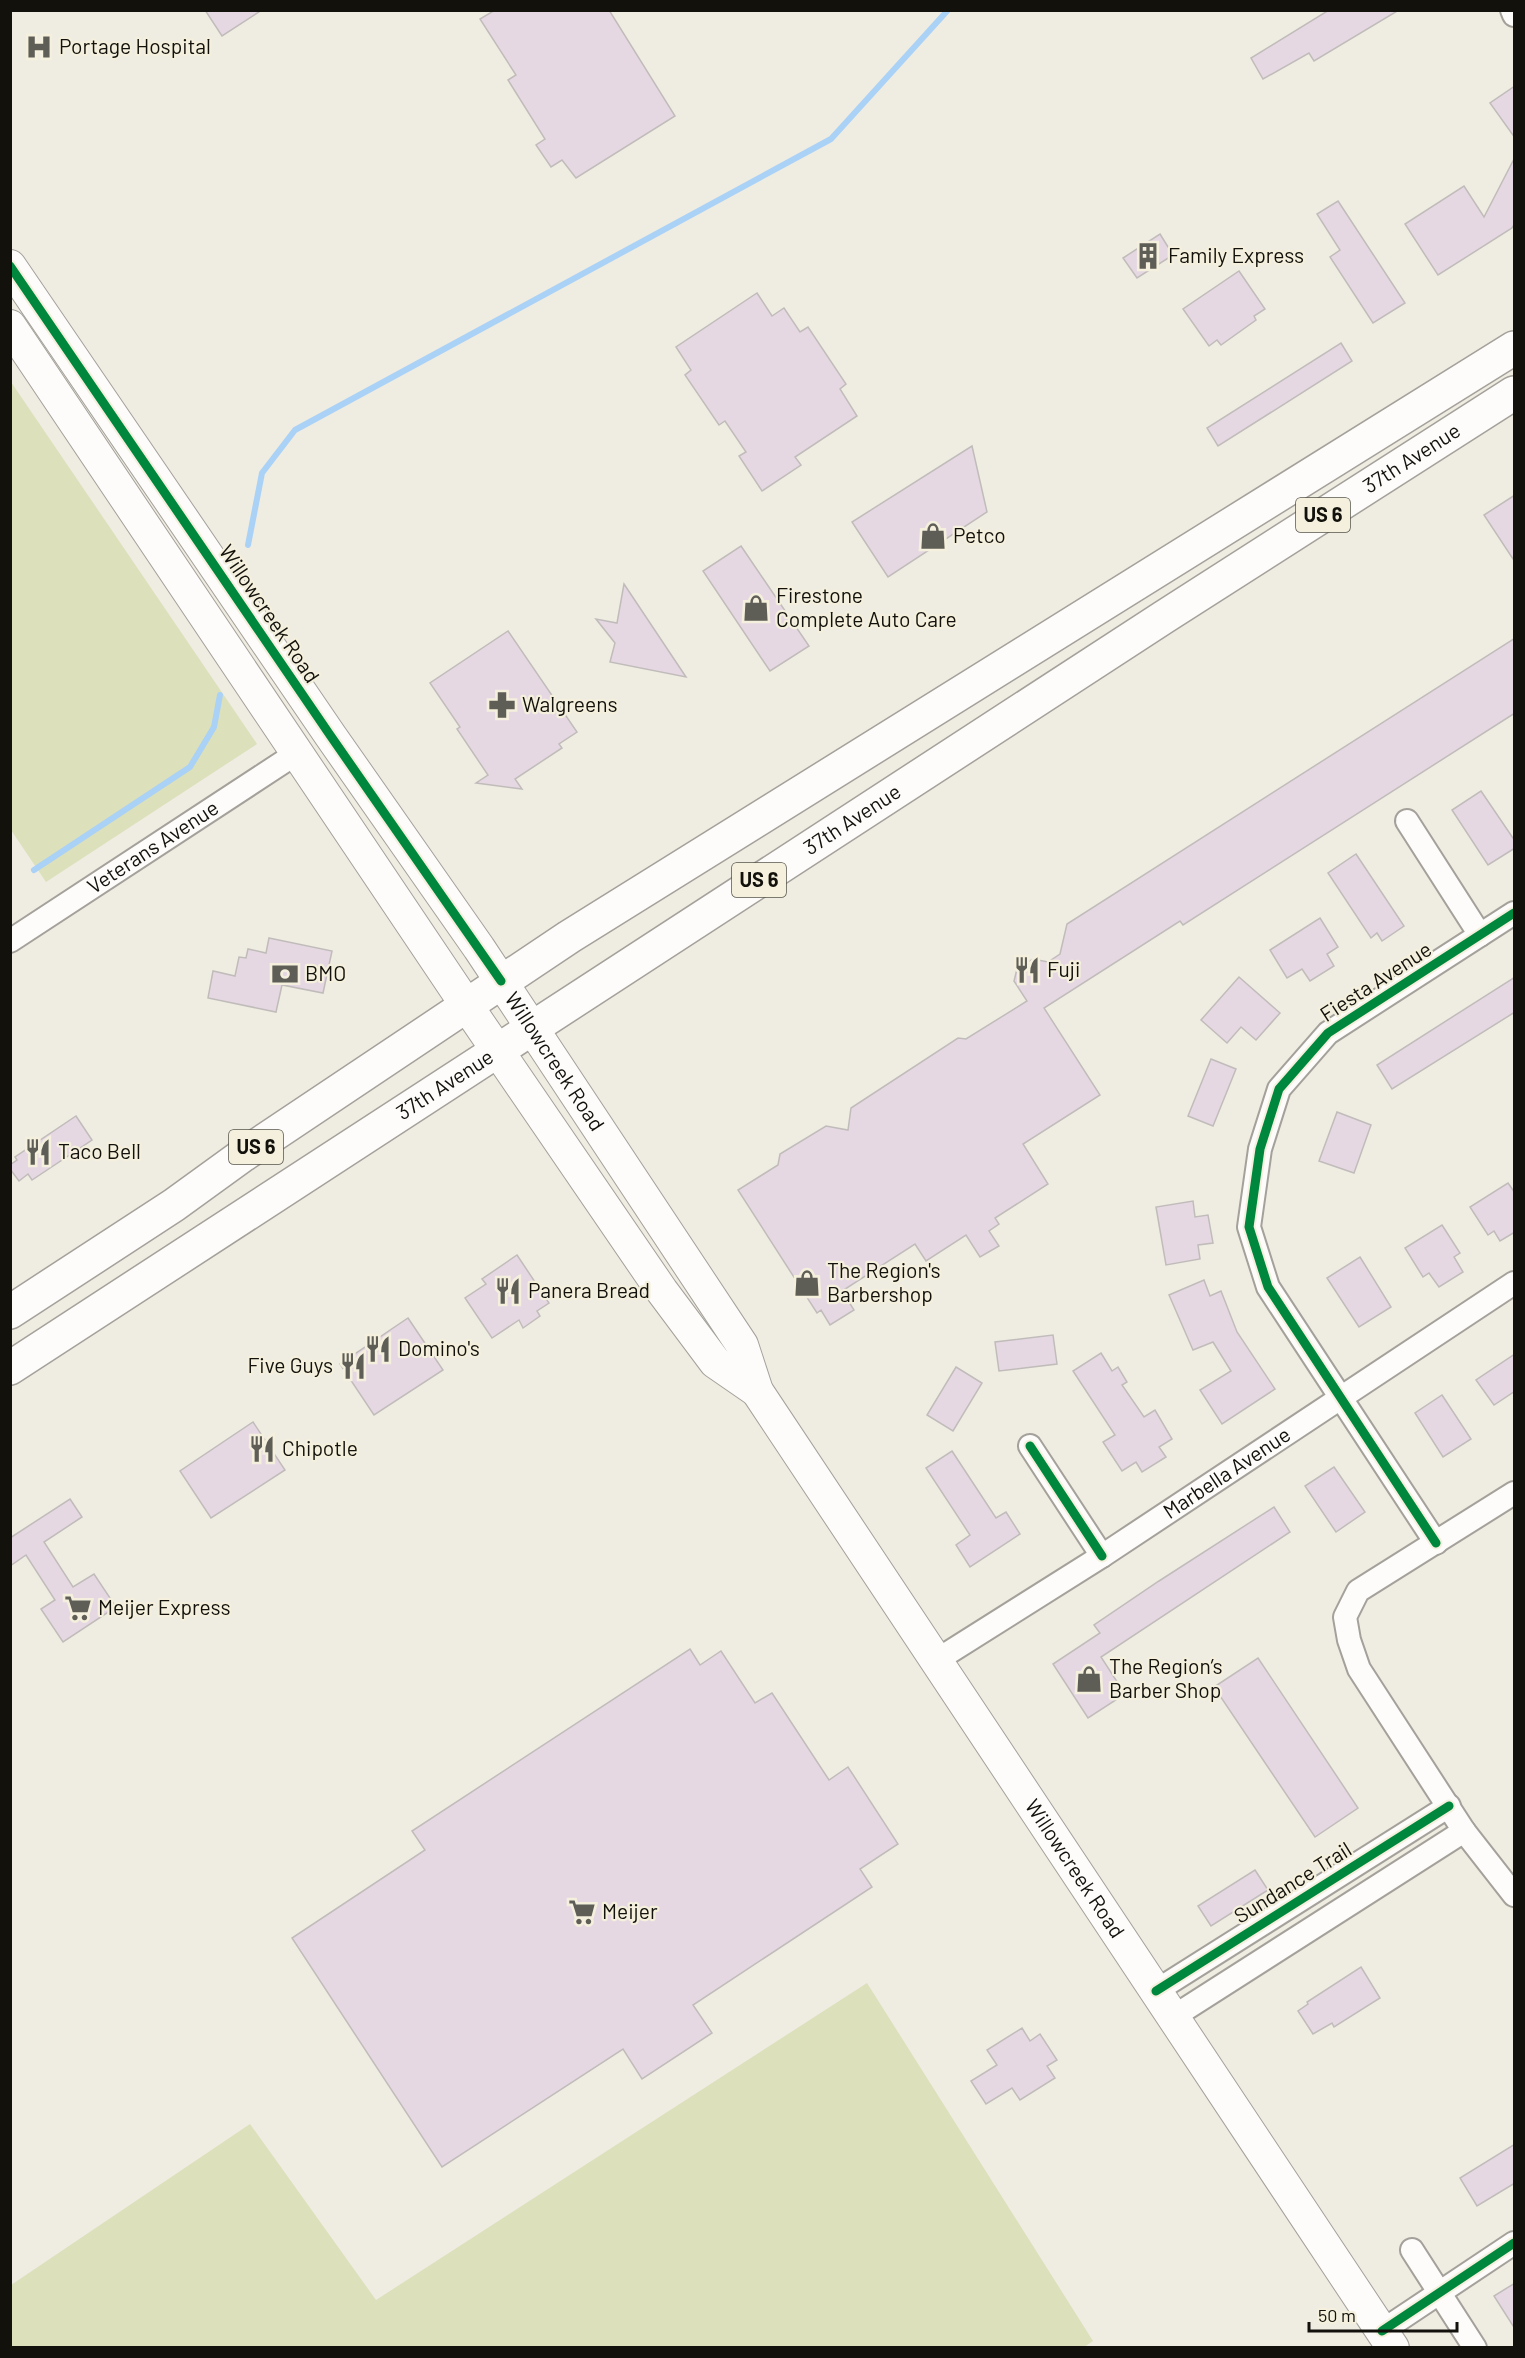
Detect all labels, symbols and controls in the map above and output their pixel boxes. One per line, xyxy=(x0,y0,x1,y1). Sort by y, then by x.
hospital icon: Portage Hospital xyxy=(24,32,54,62)
place label: Portage Hospital xyxy=(59,33,211,58)
building icon: Family Express xyxy=(1133,241,1163,271)
place label: Family Express xyxy=(1168,242,1304,267)
street label: 37th Avenue xyxy=(1358,417,1464,498)
road number: US 6 xyxy=(1296,498,1350,532)
shop icon: Petco xyxy=(918,521,948,551)
place label: Petco xyxy=(953,522,1006,547)
street label: Willowcreek Road xyxy=(215,539,326,687)
place label: Firestone Complete Auto Care xyxy=(776,582,957,631)
shop icon: Firestone Complete Auto Care xyxy=(741,593,771,623)
pharmacy icon: Walgreens xyxy=(487,690,517,720)
place label: Walgreens xyxy=(522,691,618,716)
street label: 37th Avenue xyxy=(798,778,905,859)
street label: Veterans Avenue xyxy=(82,794,223,898)
road number: US 6 xyxy=(732,863,786,897)
street label: Fiesta Avenue xyxy=(1315,935,1436,1026)
restaurant icon: Fuji xyxy=(1012,955,1042,985)
place label: Fuji xyxy=(1047,956,1080,981)
bank icon: BMO xyxy=(270,959,300,989)
place label: BMO xyxy=(305,960,346,985)
street label: Willowcreek Road xyxy=(501,987,611,1135)
street label: 37th Avenue xyxy=(391,1043,497,1124)
road number: US 6 xyxy=(229,1130,283,1164)
restaurant icon: Taco Bell xyxy=(23,1137,53,1167)
place label: Taco Bell xyxy=(58,1138,141,1163)
place label: The Region's Barbershop xyxy=(827,1257,941,1306)
shop icon: The Region's Barbershop xyxy=(792,1268,822,1298)
restaurant icon: Panera Bread xyxy=(493,1276,523,1306)
place label: Panera Bread xyxy=(528,1277,650,1302)
restaurant icon: Domino's xyxy=(363,1334,393,1364)
place label: Domino's xyxy=(398,1335,480,1360)
restaurant icon: Five Guys xyxy=(338,1351,368,1381)
place label: Five Guys xyxy=(247,1352,333,1377)
street label: Marbella Avenue xyxy=(1158,1421,1295,1523)
restaurant icon: Chipotle xyxy=(247,1434,277,1464)
place label: Chipotle xyxy=(282,1435,358,1460)
supermarket icon: Meijer Express xyxy=(63,1593,93,1623)
place label: Meijer Express xyxy=(98,1594,231,1619)
place label: The Region’s Barber Shop xyxy=(1109,1653,1223,1702)
shop icon: The Region’s Barber Shop xyxy=(1074,1664,1104,1694)
street label: Willowcreek Road xyxy=(1021,1794,1131,1942)
street label: Sundance Trail xyxy=(1229,1836,1356,1928)
supermarket icon: Meijer xyxy=(567,1897,597,1927)
place label: Meijer xyxy=(602,1898,658,1923)
scale bar xyxy=(1309,2295,1458,2333)
text: 50 m xyxy=(1318,2304,1356,2326)

